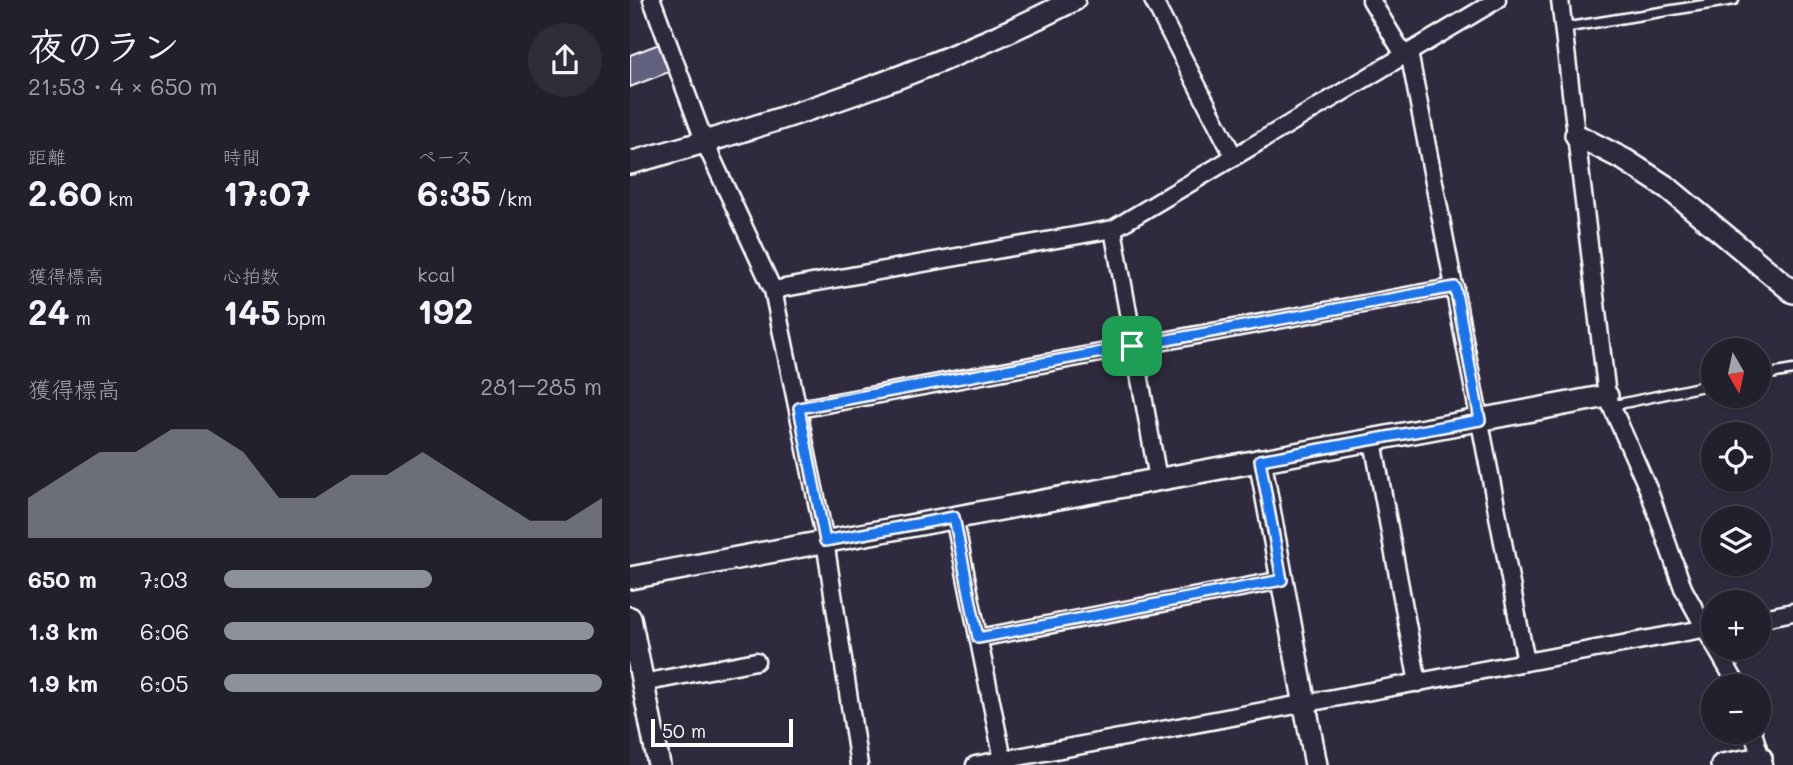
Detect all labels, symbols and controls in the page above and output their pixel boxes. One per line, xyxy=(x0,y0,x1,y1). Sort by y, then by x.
text: 夜のラン xyxy=(28,20,180,70)
button: share xyxy=(528,23,602,97)
text: 21:53 · 4 × 650 m xyxy=(28,71,218,101)
text: 距離 xyxy=(28,144,66,169)
text: 時間 xyxy=(223,144,261,169)
text: ペース xyxy=(417,144,473,169)
text: 2.60 xyxy=(28,169,102,215)
text: 17:07 xyxy=(223,169,311,215)
text: 6:35 xyxy=(417,169,491,215)
text: km xyxy=(102,186,133,211)
text: /km xyxy=(491,186,532,211)
text: kcal xyxy=(417,262,455,287)
text: 獲得標高 xyxy=(28,263,104,288)
text: 心拍数 xyxy=(223,263,280,288)
text: 192 xyxy=(417,287,473,333)
text: 24 xyxy=(28,288,70,334)
text: 145 xyxy=(223,288,281,334)
text: m xyxy=(70,305,91,330)
text: bpm xyxy=(281,305,326,330)
pin xyxy=(1102,316,1162,376)
icon: arrive xyxy=(1113,327,1151,365)
north arrow xyxy=(1701,338,1771,408)
map controls xyxy=(1701,338,1771,744)
text: 281–285 m xyxy=(480,371,602,401)
text: 獲得標高 xyxy=(28,374,120,404)
button: locate xyxy=(1701,422,1771,492)
button: layers xyxy=(1701,506,1771,576)
text: 650 m xyxy=(28,564,97,594)
text: 7:03 xyxy=(140,564,188,594)
button: + xyxy=(1701,590,1771,660)
text: 1.3 km xyxy=(28,616,98,646)
text: 6:06 xyxy=(140,616,189,646)
text: 1.9 km xyxy=(28,668,98,698)
text: 6:05 xyxy=(140,668,189,698)
button: − xyxy=(1701,674,1771,744)
scale bar xyxy=(651,716,793,748)
text: 50 m xyxy=(662,718,706,743)

